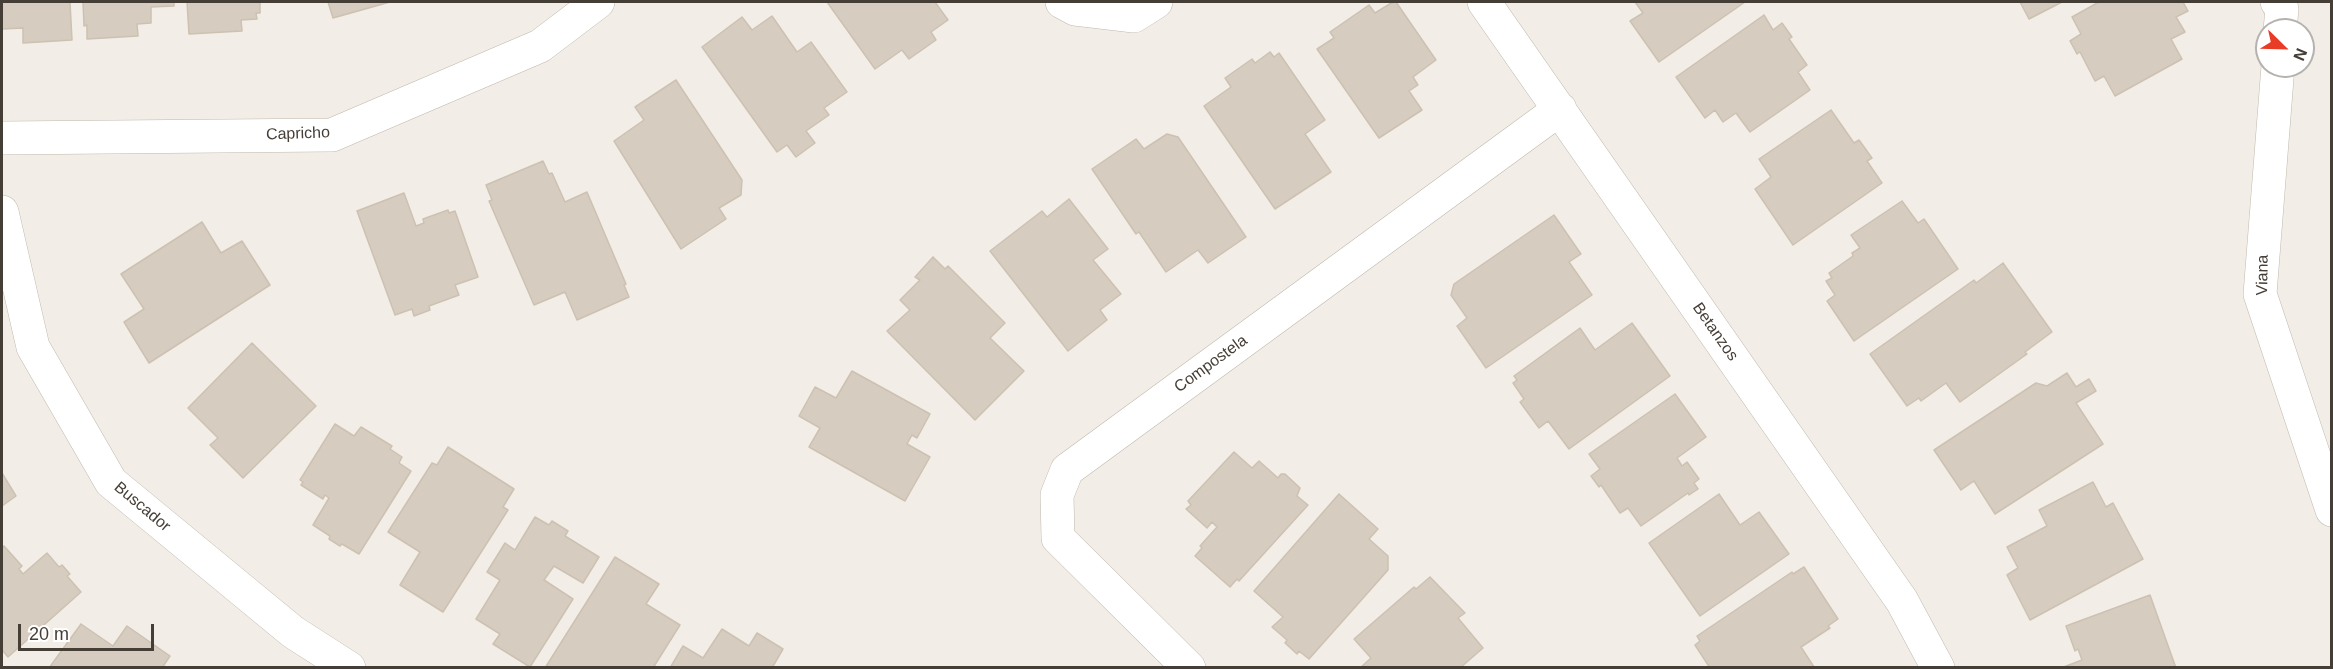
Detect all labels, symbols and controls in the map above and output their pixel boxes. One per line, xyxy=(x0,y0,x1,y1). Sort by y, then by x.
north arrow xyxy=(2255,18,2315,78)
text: N xyxy=(2290,46,2310,63)
street label: Capricho xyxy=(266,123,330,145)
street label: Viana xyxy=(2253,255,2273,295)
street label: Betanzos xyxy=(1688,299,1742,365)
street label: Compostela xyxy=(1171,331,1251,397)
street label: Buscador xyxy=(110,478,174,536)
scale bar xyxy=(21,612,158,650)
text: 20 m xyxy=(29,624,69,644)

